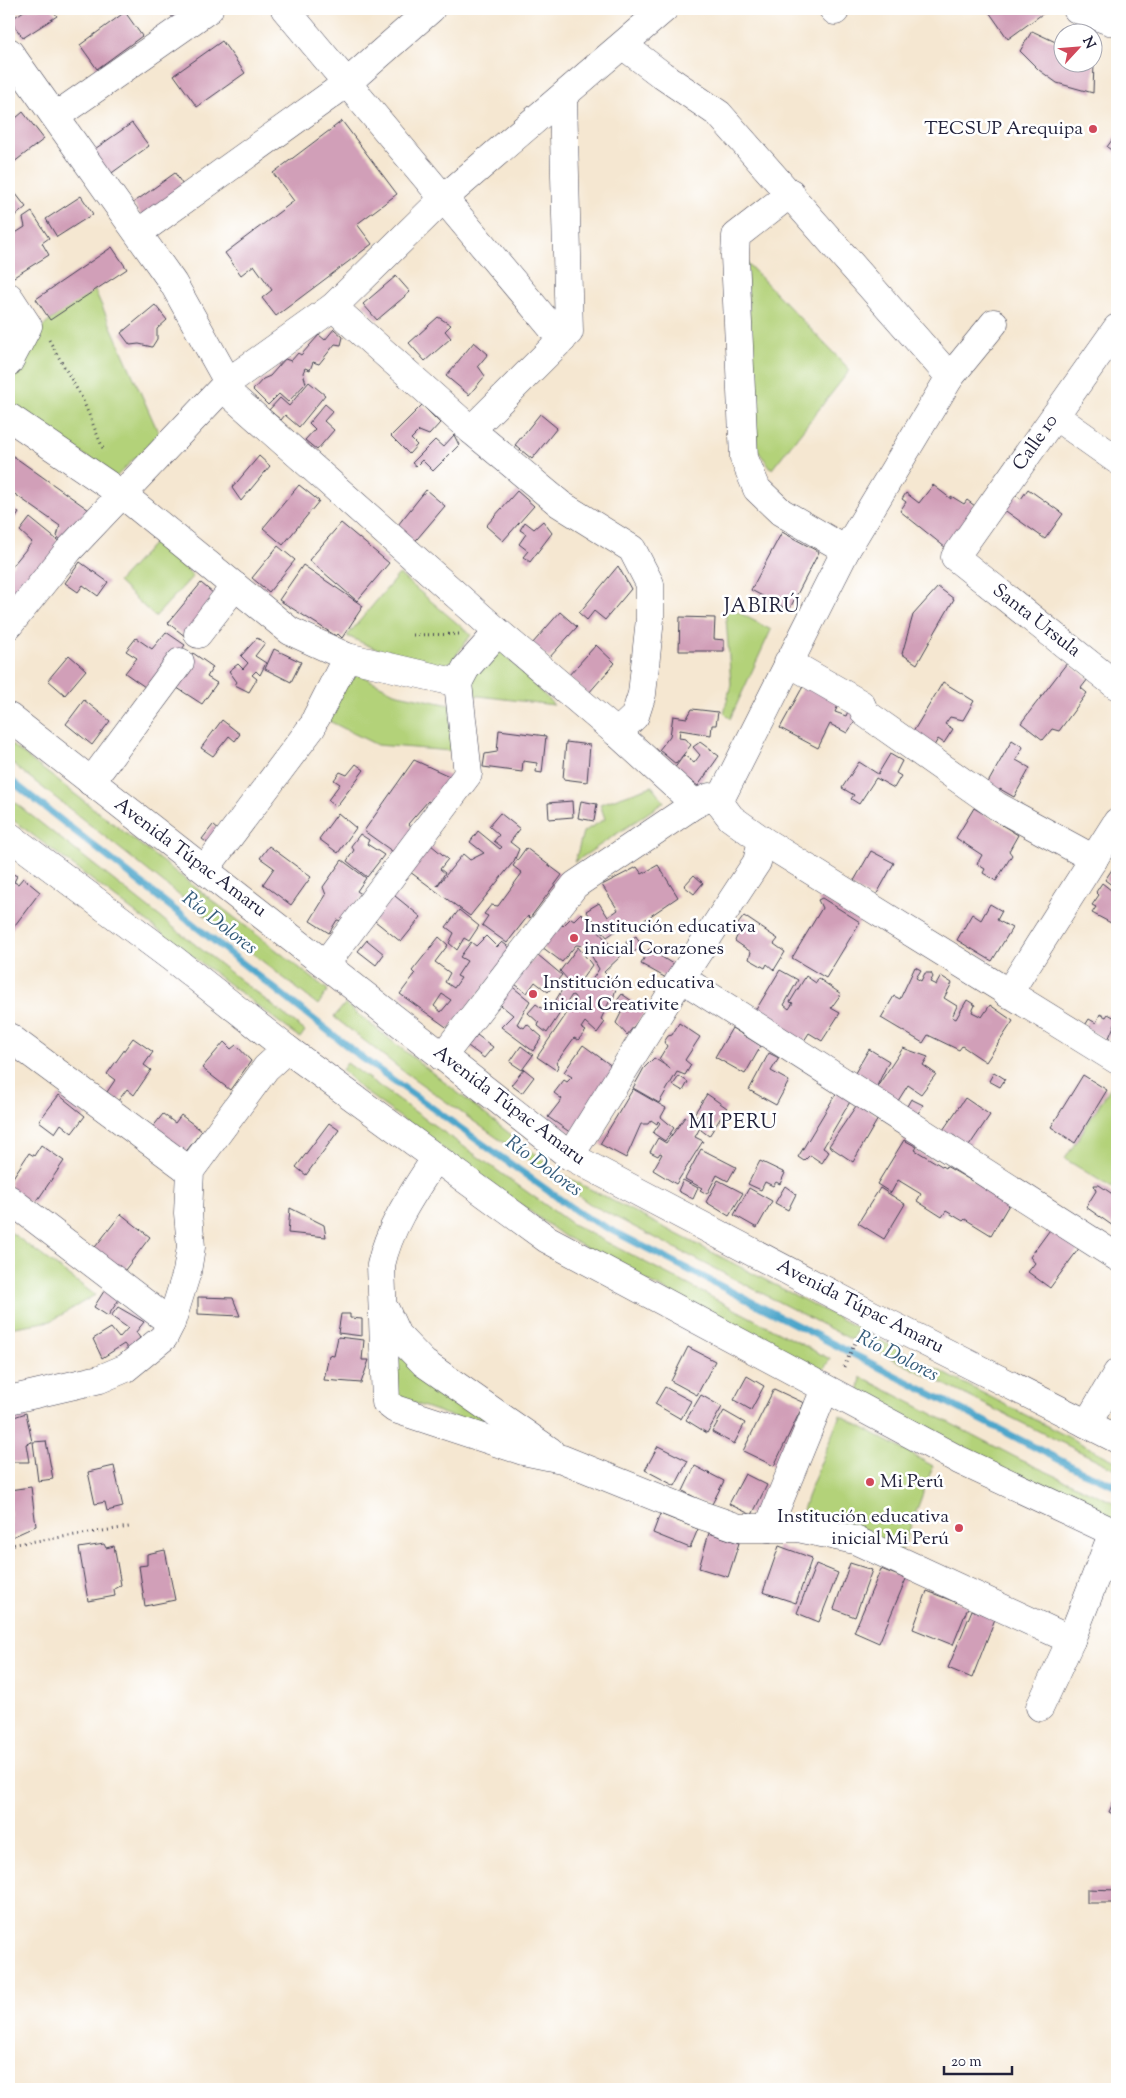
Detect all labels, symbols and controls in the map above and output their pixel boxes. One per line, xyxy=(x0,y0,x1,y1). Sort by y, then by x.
north arrow xyxy=(1054,22,1104,72)
text: N xyxy=(1076,34,1099,53)
place label: TECSUP Arequipa xyxy=(924,116,1083,143)
marker: TECSUP Arequipa xyxy=(1087,123,1099,135)
street label: Calle 10 xyxy=(1007,409,1065,477)
street label: Santa Ursula xyxy=(986,578,1086,664)
district label: JABIRÚ xyxy=(723,592,800,622)
street label: Avenida Túpac Amaru xyxy=(108,792,272,924)
water label: Río Dolores xyxy=(175,885,263,963)
place label: Institución educativa inicial Corazones xyxy=(584,914,756,963)
marker: Institución educativa inicial Corazones xyxy=(568,932,580,944)
place label: Institución educativa inicial Creativite xyxy=(543,970,715,1019)
marker: Institución educativa inicial Creativite xyxy=(527,988,539,1000)
street label: Avenida Túpac Amaru xyxy=(427,1040,591,1172)
district label: MI PERU xyxy=(688,1109,778,1138)
water label: Río Dolores xyxy=(499,1129,588,1205)
street label: Avenida Túpac Amaru xyxy=(772,1253,948,1361)
water label: Río Dolores xyxy=(851,1324,943,1390)
place label: Mi Perú xyxy=(880,1469,944,1496)
marker: Mi Perú xyxy=(864,1476,876,1488)
place label: Institución educativa inicial Mi Perú xyxy=(777,1504,949,1553)
marker: Institución educativa inicial Mi Perú xyxy=(953,1522,965,1534)
scale bar xyxy=(944,2043,1011,2075)
text: 20 m xyxy=(951,2052,982,2073)

